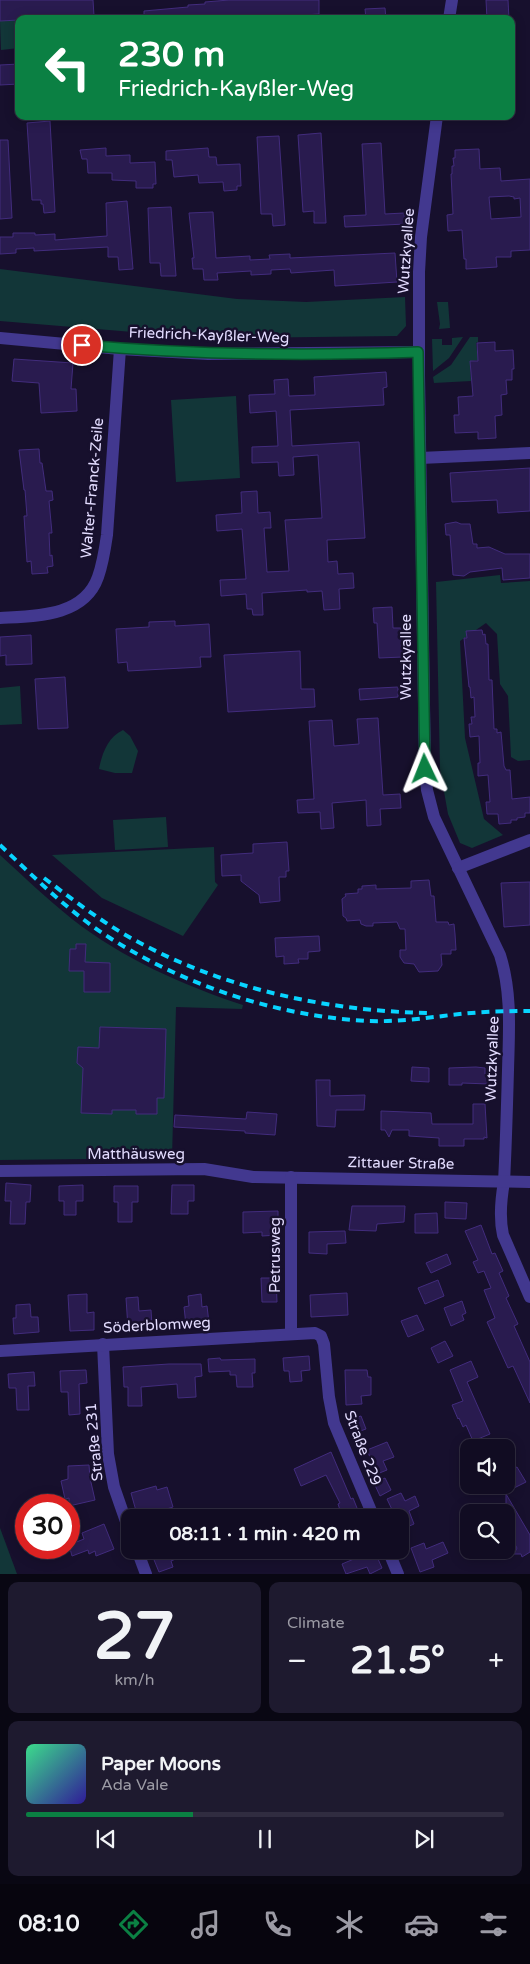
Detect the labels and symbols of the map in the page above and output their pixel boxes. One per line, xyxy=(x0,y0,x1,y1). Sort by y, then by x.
street label: Wutzkyallee xyxy=(394,208,418,294)
street label: Friedrich-Kayßler-Weg xyxy=(128,323,290,347)
pin xyxy=(61,324,103,366)
street label: Walter-Franck-Zeile xyxy=(77,417,107,559)
street label: Wutzkyallee xyxy=(397,614,415,700)
position arrow xyxy=(398,742,450,794)
street label: Wutzkyallee xyxy=(482,1016,502,1102)
street label: Matthäusweg xyxy=(87,1145,185,1163)
street label: Zittauer Straße xyxy=(347,1153,455,1173)
street label: Petrusweg xyxy=(266,1217,284,1293)
street label: Söderblomweg xyxy=(103,1313,211,1337)
street label: Straße 231 xyxy=(82,1402,106,1482)
street label: Straße 229 xyxy=(341,1408,385,1488)
speed limit sign: 30 xyxy=(15,1494,80,1559)

